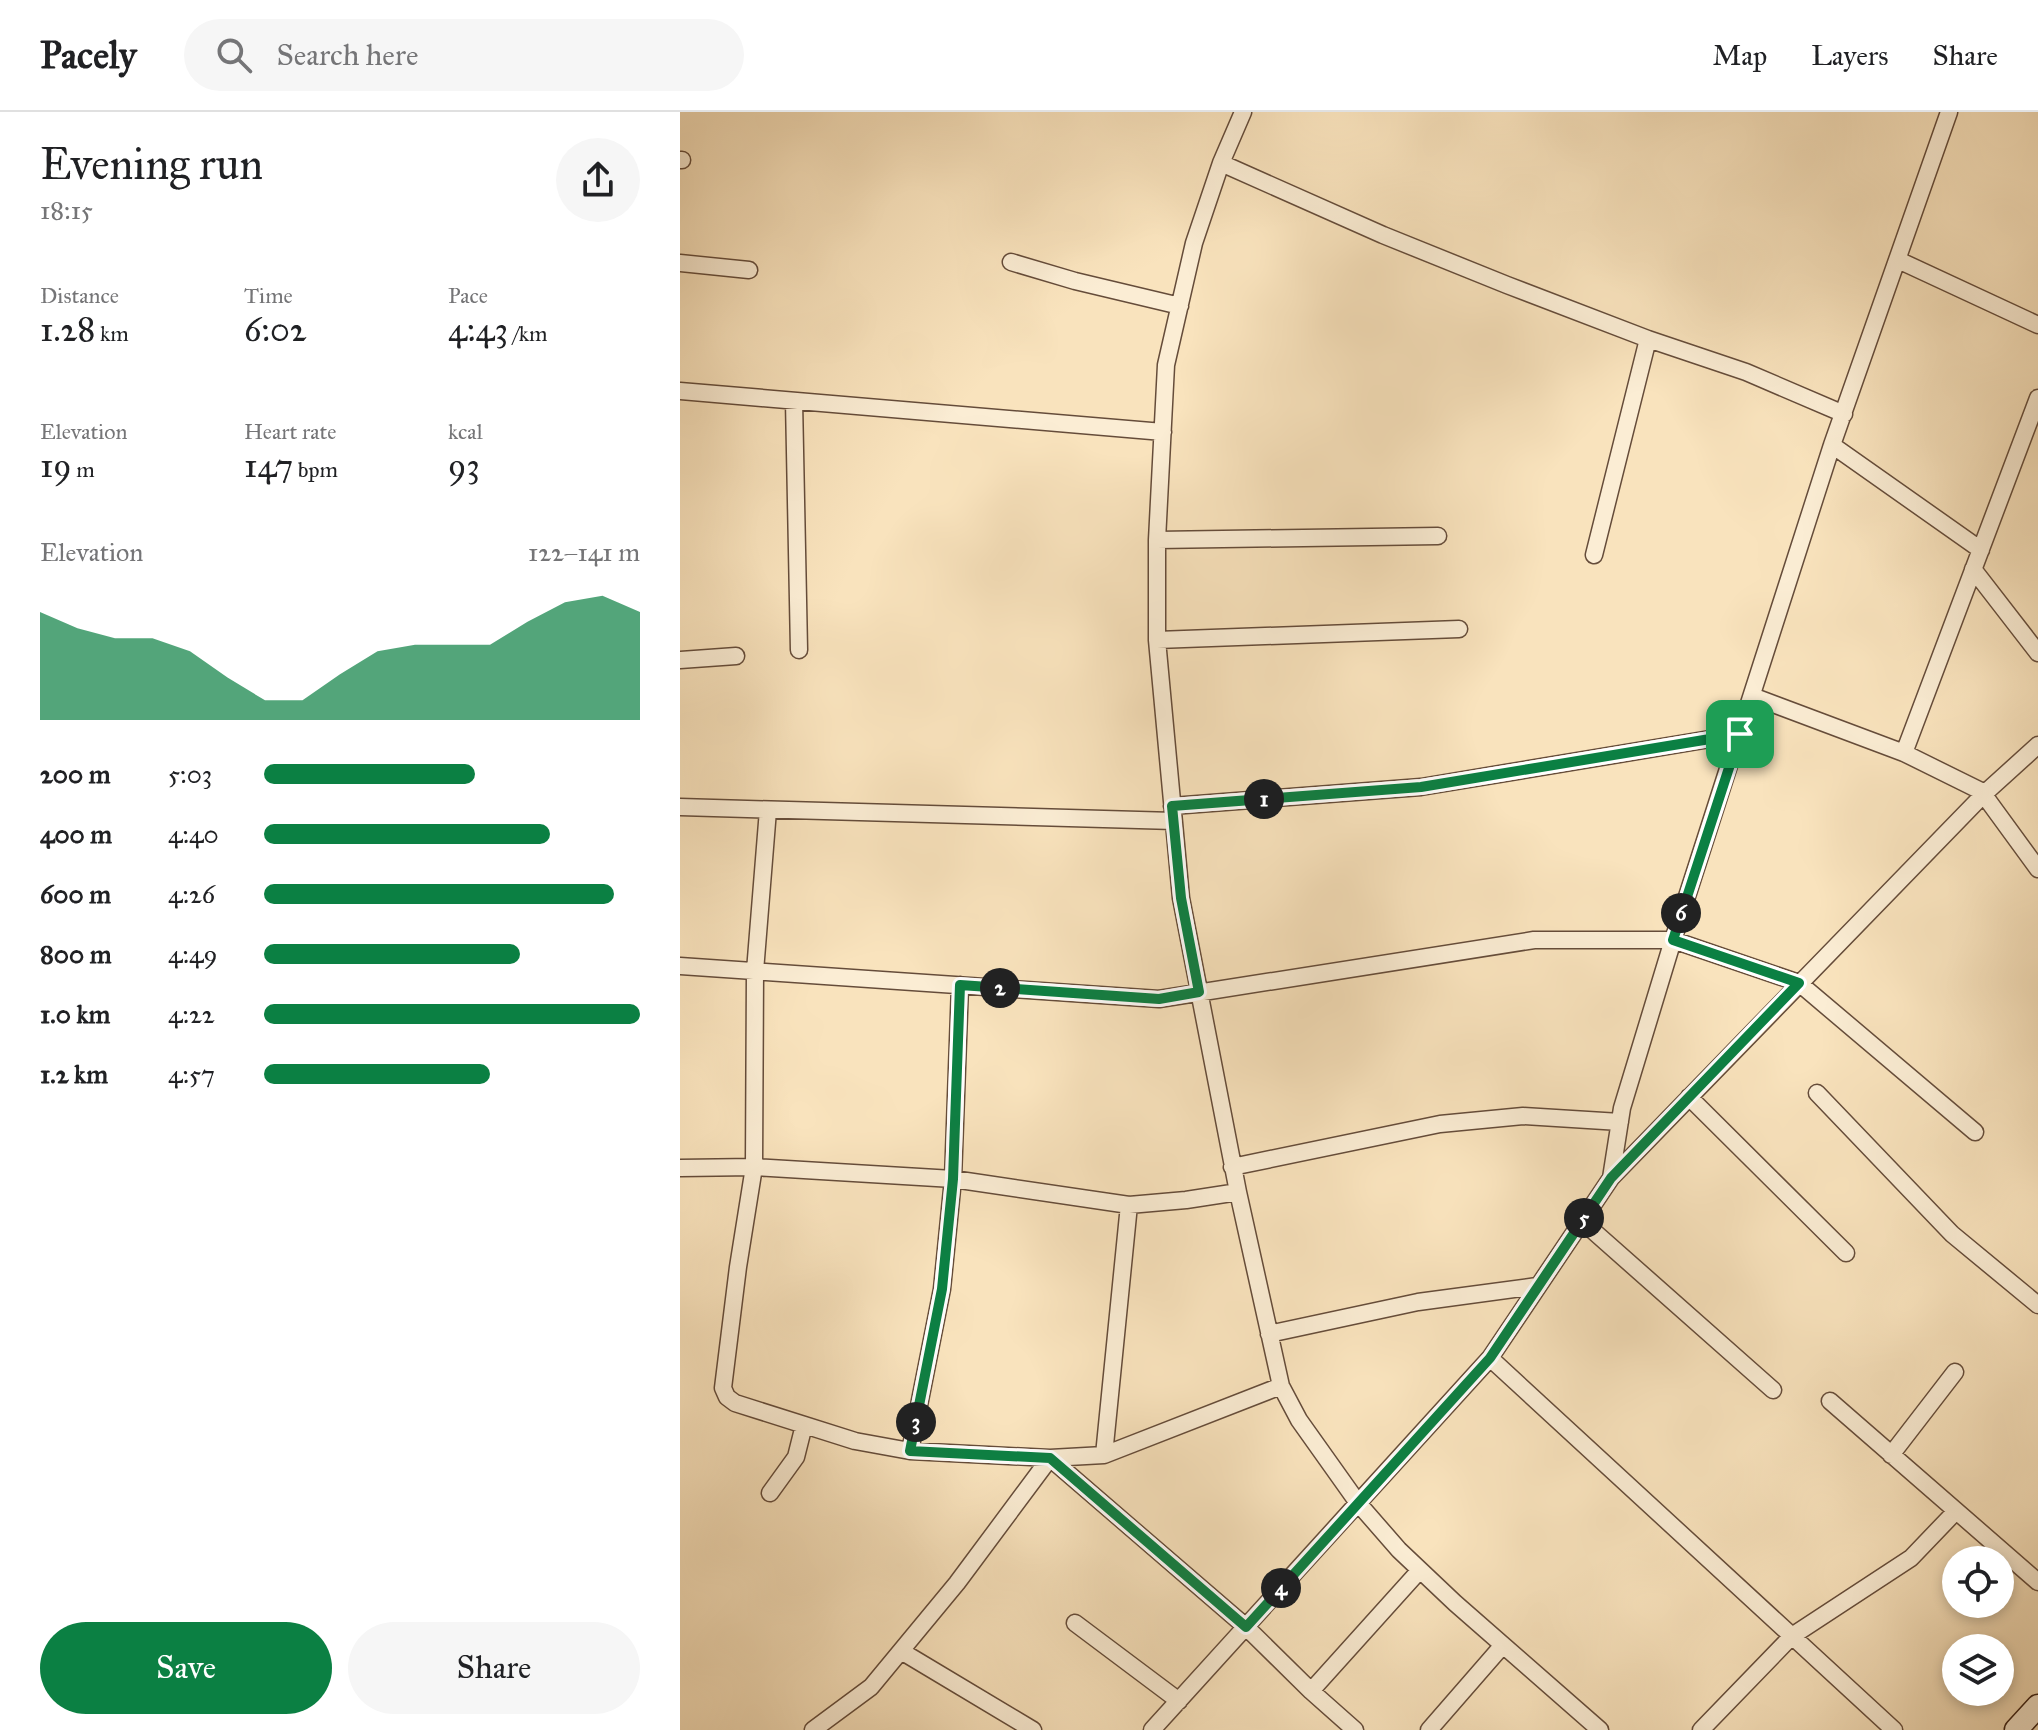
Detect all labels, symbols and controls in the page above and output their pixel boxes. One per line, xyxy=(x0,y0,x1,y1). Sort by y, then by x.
search box xyxy=(184,19,744,91)
text: Pacely xyxy=(40,32,136,78)
icon: search xyxy=(212,33,256,77)
text: Search here xyxy=(276,37,418,73)
text: Map xyxy=(1712,38,1767,73)
text: Layers xyxy=(1811,38,1889,73)
text: Share xyxy=(1933,38,1998,73)
text: Evening run xyxy=(40,137,263,191)
button: share xyxy=(556,138,640,222)
text: 18:15 xyxy=(40,194,93,226)
text: Distance xyxy=(40,282,119,309)
text: Time xyxy=(244,282,293,309)
text: Pace xyxy=(448,282,488,309)
text: 1.28 xyxy=(40,309,95,350)
text: 6:02 xyxy=(244,309,307,350)
text: 4:43 xyxy=(448,309,508,350)
text: km xyxy=(95,320,129,347)
text: /km xyxy=(508,320,547,347)
text: Elevation xyxy=(40,418,127,445)
text: Heart rate xyxy=(244,418,337,445)
text: kcal xyxy=(448,418,483,445)
text: 19 xyxy=(40,445,71,486)
text: 147 xyxy=(244,445,293,486)
text: 93 xyxy=(448,445,480,486)
text: m xyxy=(71,456,95,483)
text: bpm xyxy=(293,456,338,483)
text: Elevation xyxy=(40,536,143,568)
text: 122–141 m xyxy=(528,536,640,568)
pin xyxy=(1706,700,1774,768)
icon: arrive xyxy=(1718,712,1762,756)
text: 200 m xyxy=(40,758,111,790)
text: 5:03 xyxy=(168,758,212,790)
pin: 1 xyxy=(1244,779,1284,819)
text: 1 xyxy=(1260,785,1268,812)
text: 400 m xyxy=(40,818,112,850)
text: 4:40 xyxy=(168,818,219,850)
text: 600 m xyxy=(40,878,111,910)
text: 4:26 xyxy=(168,878,215,910)
pin: 6 xyxy=(1661,893,1701,933)
text: 6 xyxy=(1675,899,1687,926)
text: 800 m xyxy=(40,938,112,970)
text: 4:49 xyxy=(168,938,218,970)
pin: 2 xyxy=(980,968,1020,1008)
text: 2 xyxy=(995,974,1005,1001)
text: 1.0 km xyxy=(40,998,110,1030)
text: 4:22 xyxy=(168,998,215,1030)
text: 1.2 km xyxy=(40,1058,108,1090)
text: 4:57 xyxy=(168,1058,215,1090)
pin: 5 xyxy=(1564,1198,1604,1238)
text: 5 xyxy=(1579,1204,1589,1231)
pin: 3 xyxy=(896,1402,936,1442)
text: 3 xyxy=(912,1408,920,1435)
map controls xyxy=(1942,1546,2014,1706)
button: locate xyxy=(1942,1546,2014,1618)
pin: 4 xyxy=(1261,1568,1301,1608)
text: 4 xyxy=(1275,1574,1287,1601)
button: Save xyxy=(40,1622,332,1714)
button: Share xyxy=(348,1622,640,1714)
button: layers xyxy=(1942,1634,2014,1706)

